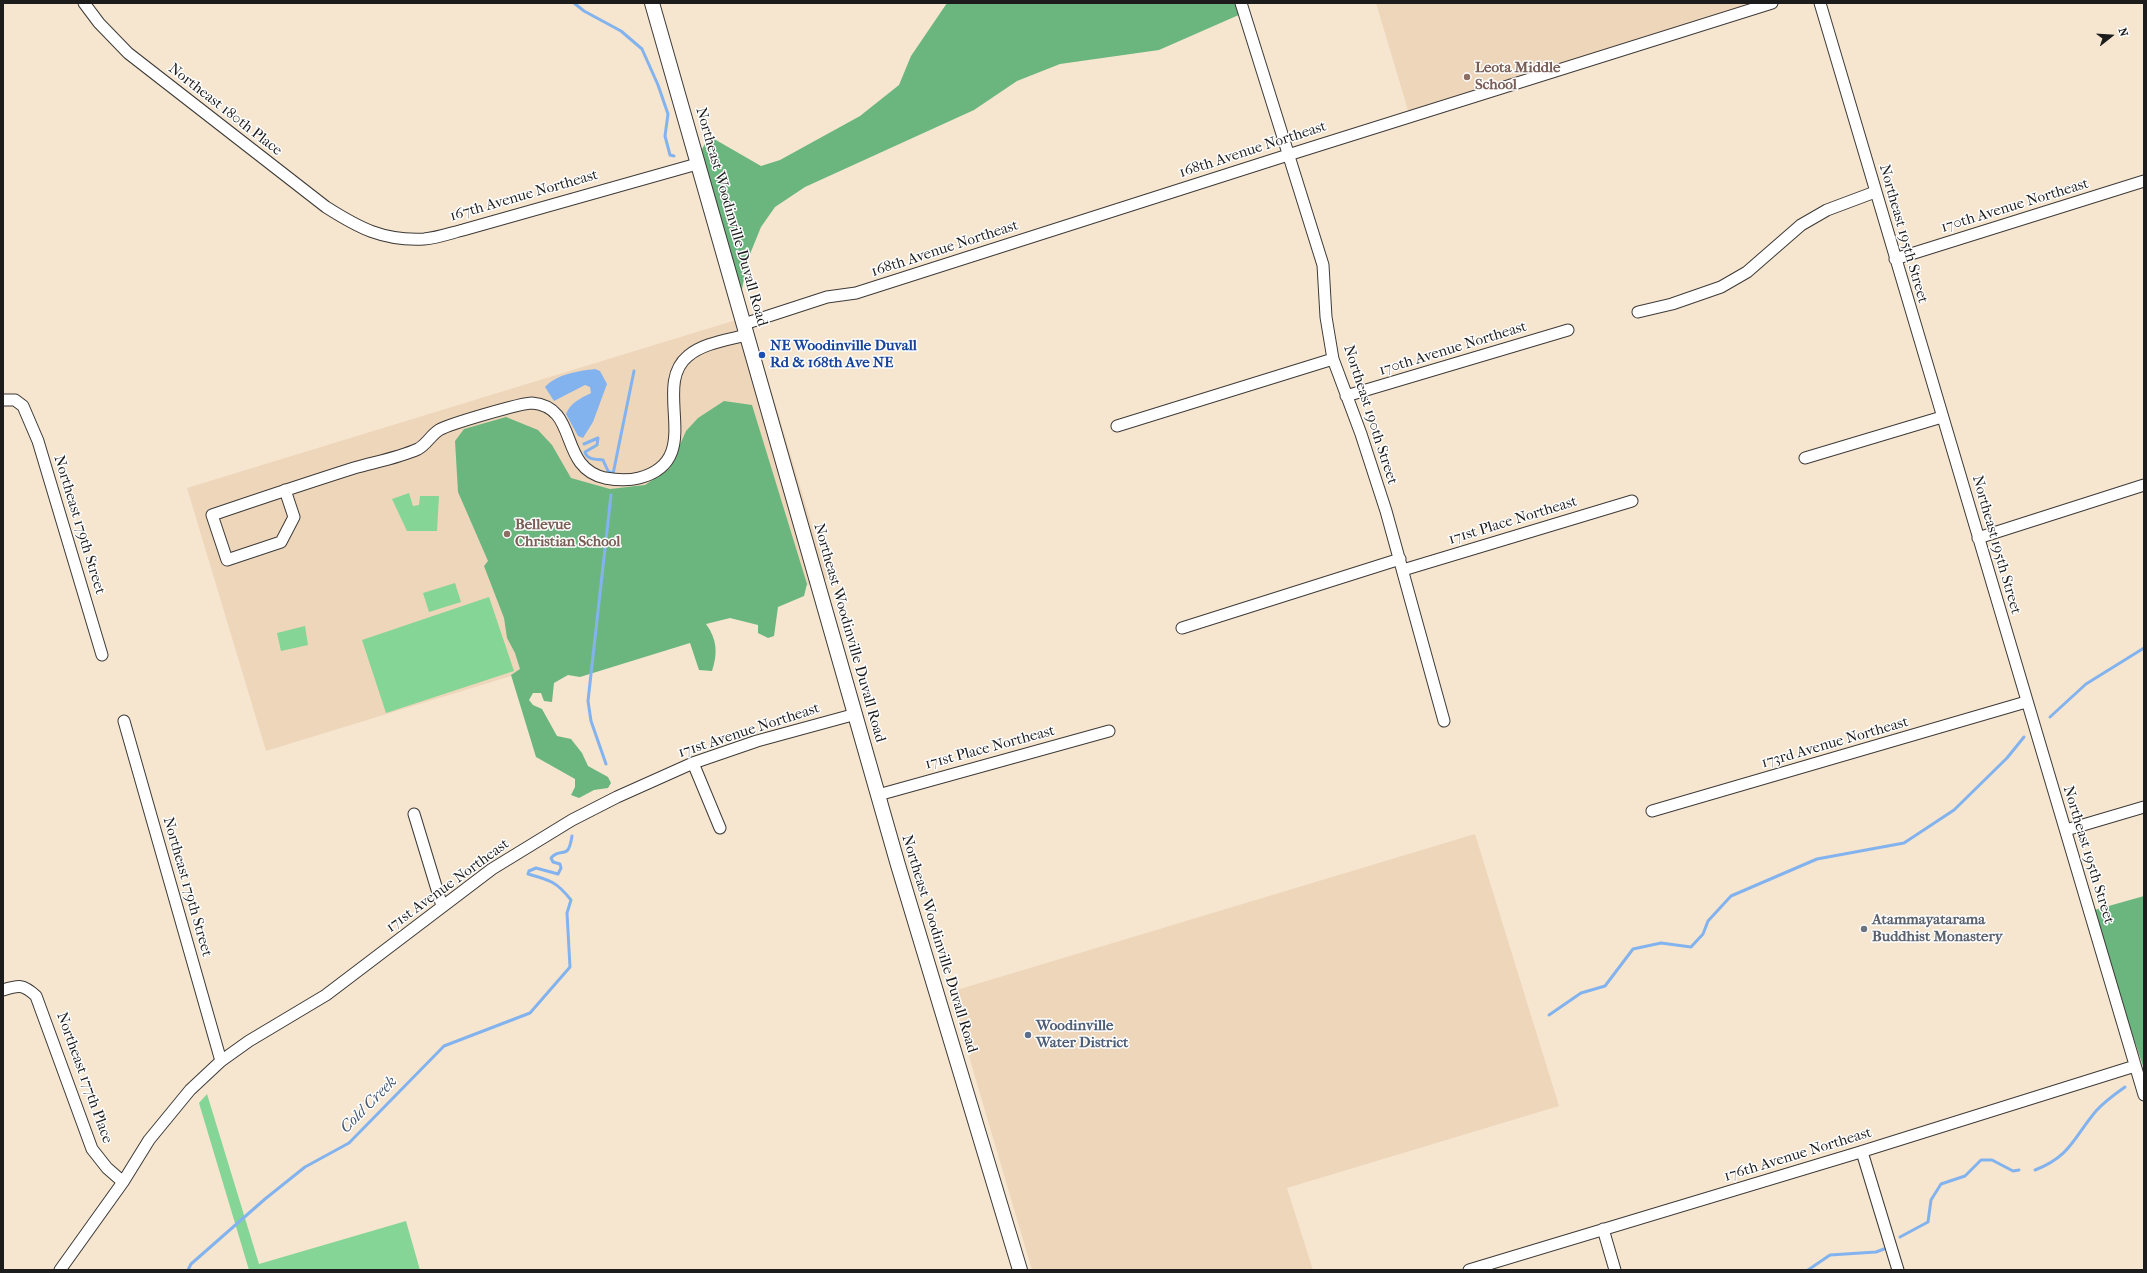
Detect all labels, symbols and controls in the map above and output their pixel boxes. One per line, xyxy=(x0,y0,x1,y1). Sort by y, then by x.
north arrow xyxy=(2091,16,2131,56)
text: N xyxy=(2116,26,2130,38)
place label: Leota Middle School xyxy=(1475,59,1560,94)
street label: Northeast 180th Place xyxy=(164,60,286,160)
marker: Leota Middle School xyxy=(1462,72,1472,82)
street label: Northeast Woodinville Duvall Road xyxy=(691,105,771,329)
street label: 168th Avenue Northeast xyxy=(1177,118,1329,182)
street label: Northeast 195th Street xyxy=(1875,163,1931,305)
street label: 167th Avenue Northeast xyxy=(448,166,600,226)
street label: 170th Avenue Northeast xyxy=(1939,175,2091,237)
street label: 168th Avenue Northeast xyxy=(869,217,1021,281)
street label: 170th Avenue Northeast xyxy=(1377,318,1529,380)
place label: NE Woodinville Duvall Rd & 168th Ave NE xyxy=(770,337,917,372)
street label: Northeast 190th Street xyxy=(1339,343,1401,487)
marker: NE Woodinville Duvall Rd & 168th Ave NE xyxy=(757,350,767,360)
street label: Northeast 179th Street xyxy=(49,453,109,597)
street label: Northeast 195th Street xyxy=(1968,474,2024,616)
street label: 171st Place Northeast xyxy=(1447,493,1579,549)
place label: Bellevue Christian School xyxy=(515,516,620,551)
street label: Northeast Woodinville Duvall Road xyxy=(809,521,889,745)
marker: Bellevue Christian School xyxy=(502,529,512,539)
street label: 171st Avenue Northeast xyxy=(676,700,822,762)
street label: 173rd Avenue Northeast xyxy=(1759,713,1911,773)
street label: 171st Place Northeast xyxy=(923,722,1057,774)
street label: Northeast 195th Street xyxy=(2058,784,2118,926)
street label: Northeast 179th Street xyxy=(158,815,216,959)
street label: Northeast Woodinville Duvall Road xyxy=(897,833,981,1055)
street label: 171st Avenue Northeast xyxy=(383,835,513,937)
place label: Atammayatarama Buddhist Monastery xyxy=(1872,911,2003,946)
marker: Atammayatarama Buddhist Monastery xyxy=(1859,924,1869,934)
street label: Northeast 177th Place xyxy=(52,1010,116,1146)
place label: Woodinville Water District xyxy=(1036,1017,1128,1052)
marker: Woodinville Water District xyxy=(1023,1030,1033,1040)
water label: Cold Creek xyxy=(337,1073,401,1137)
street label: 176th Avenue Northeast xyxy=(1722,1124,1874,1186)

